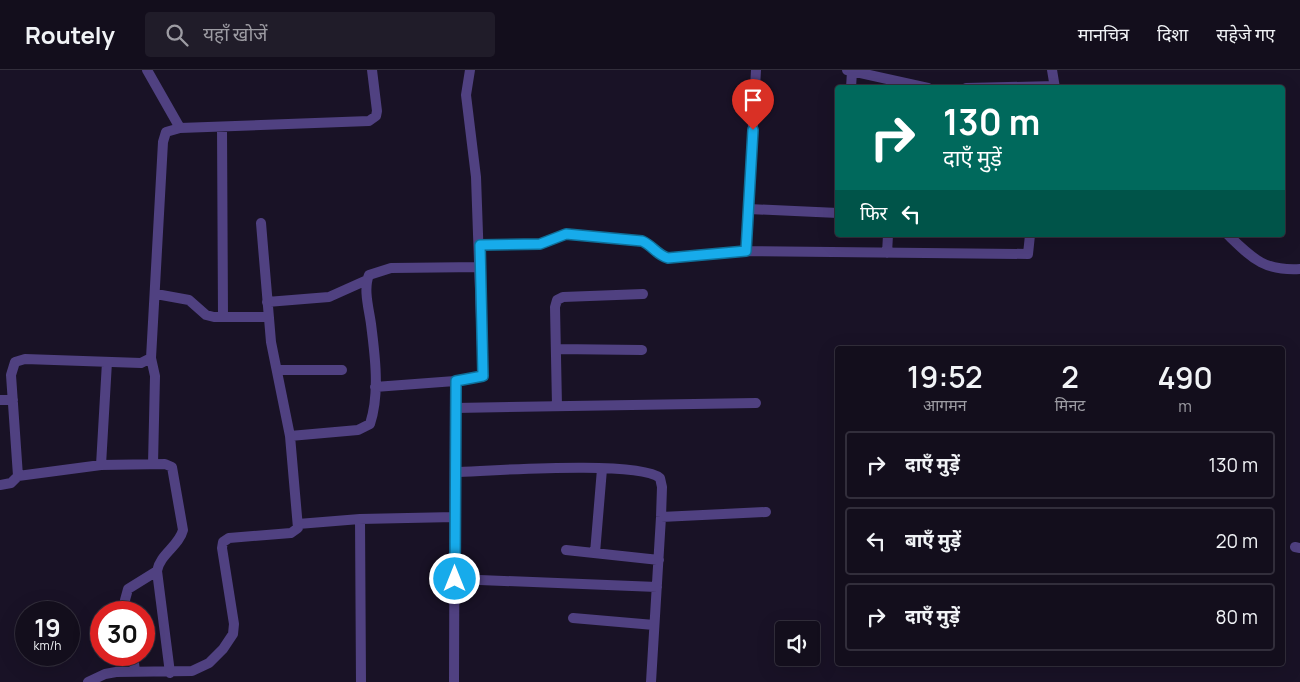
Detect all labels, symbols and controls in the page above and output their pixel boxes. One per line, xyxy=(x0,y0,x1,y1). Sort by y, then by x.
search box xyxy=(145,12,495,57)
text: Routely xyxy=(25,18,115,51)
icon: search xyxy=(163,21,191,49)
text: यहाँ खोजें xyxy=(203,21,267,47)
text: मानचित्र xyxy=(1078,22,1129,46)
text: दिशा xyxy=(1157,22,1188,46)
text: सहेजे गए xyxy=(1216,22,1275,46)
pin xyxy=(732,79,774,130)
icon: arrive xyxy=(739,86,767,114)
text: 130 m xyxy=(943,98,1040,146)
icon: right xyxy=(860,105,925,170)
text: दाएँ मुड़ें xyxy=(943,143,1002,173)
text: फिर xyxy=(860,200,887,226)
icon: left xyxy=(897,200,925,228)
text: 19:52 xyxy=(907,356,983,397)
text: 2 xyxy=(1061,356,1079,397)
text: 490 xyxy=(1157,357,1213,398)
text: आगमन xyxy=(923,394,967,416)
text: मिनट xyxy=(1055,394,1085,416)
text: m xyxy=(1178,395,1192,417)
icon: right xyxy=(862,451,890,479)
text: दाएँ मुड़ें xyxy=(905,451,960,477)
text: 130 m xyxy=(1209,452,1258,478)
icon: left xyxy=(862,527,890,555)
text: बाएँ मुड़ें xyxy=(905,527,961,553)
text: 20 m xyxy=(1216,528,1258,554)
position arrow xyxy=(428,552,480,604)
speed limit sign: 30 xyxy=(90,601,155,666)
icon: right xyxy=(862,603,890,631)
text: दाएँ मुड़ें xyxy=(905,603,960,629)
text: 80 m xyxy=(1215,604,1258,630)
text: 19 xyxy=(34,610,61,645)
map controls xyxy=(775,621,820,666)
button: sound xyxy=(775,621,820,666)
text: km/h xyxy=(34,637,61,654)

